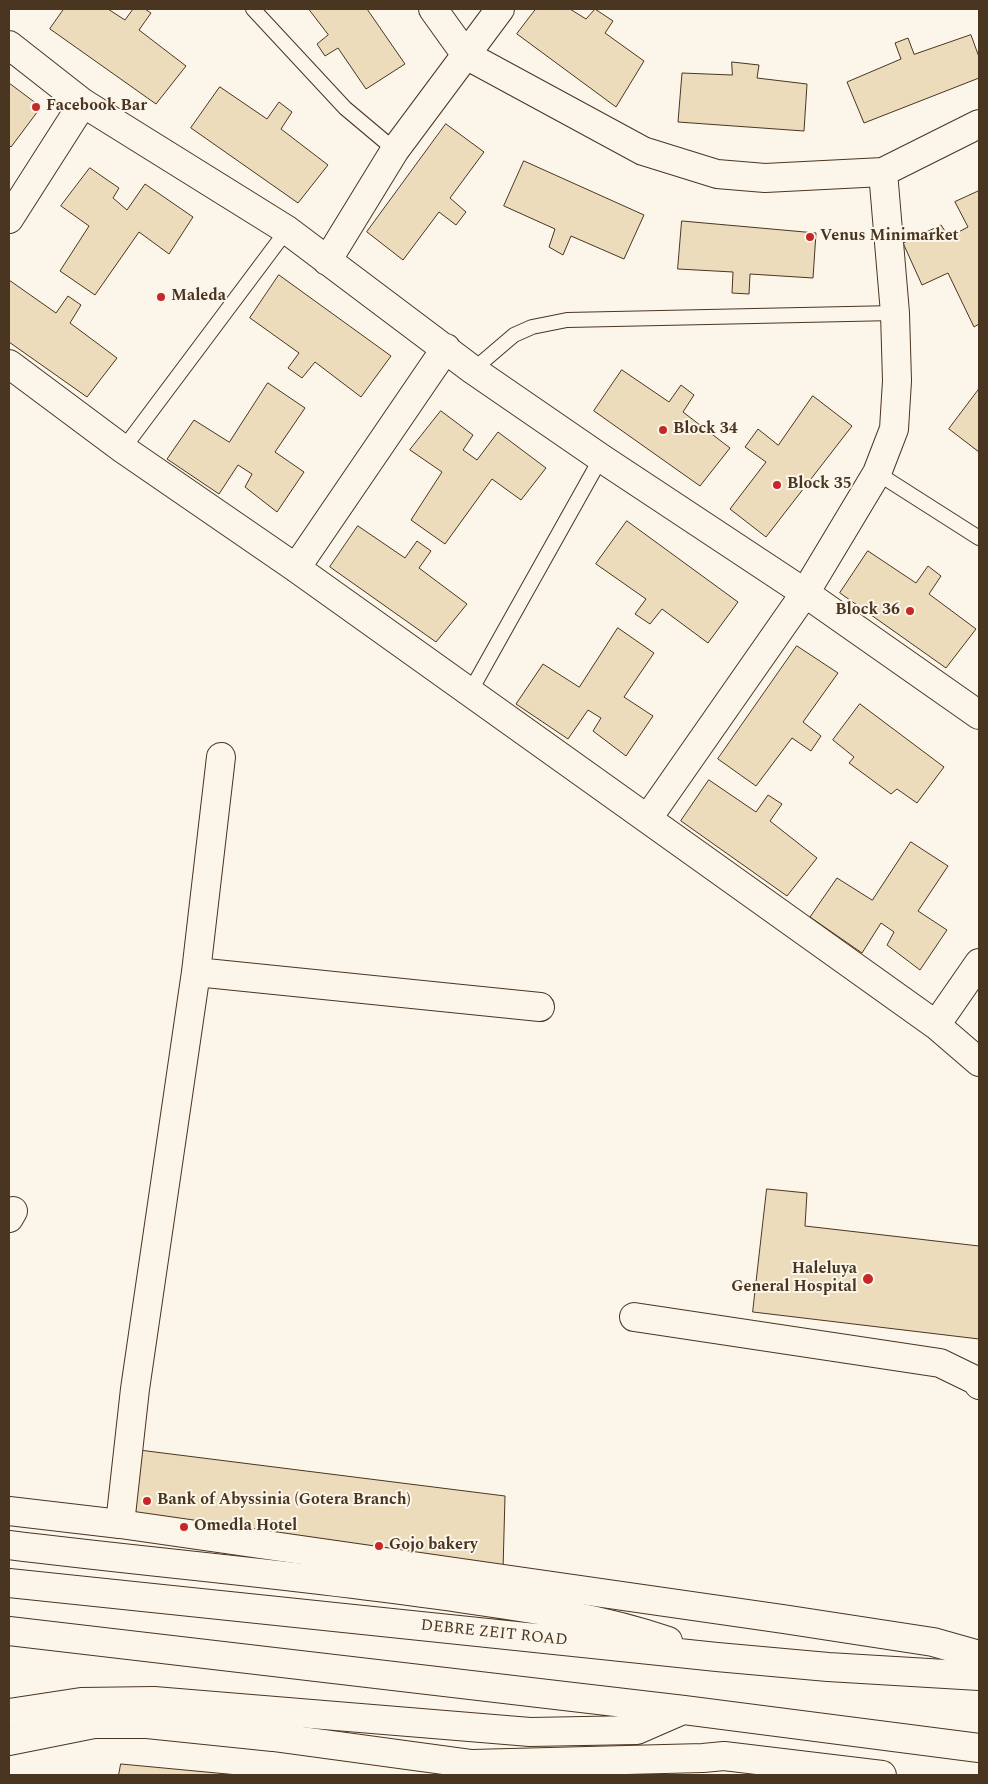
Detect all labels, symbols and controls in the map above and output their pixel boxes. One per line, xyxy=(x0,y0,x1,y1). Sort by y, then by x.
place label: Facebook Bar xyxy=(46,97,147,117)
marker: Facebook Bar xyxy=(30,101,42,113)
place label: Venus Minimarket xyxy=(820,227,959,247)
marker: Venus Minimarket xyxy=(804,231,816,243)
place label: Maleda xyxy=(171,287,226,307)
marker: Maleda xyxy=(155,291,167,303)
place label: Block 34 xyxy=(673,420,738,440)
marker: Block 34 xyxy=(657,424,669,436)
place label: Block 35 xyxy=(787,475,852,495)
marker: Block 35 xyxy=(771,479,783,491)
place label: Block 36 xyxy=(835,601,900,621)
marker: Block 36 xyxy=(904,605,916,617)
place label: Haleluya General Hospital xyxy=(731,1260,857,1298)
marker: Haleluya General Hospital xyxy=(861,1272,875,1286)
place label: Bank of Abyssinia (Gotera Branch) xyxy=(157,1491,411,1511)
marker: Bank of Abyssinia (Gotera Branch) xyxy=(141,1495,153,1507)
place label: Omedla Hotel xyxy=(194,1517,297,1537)
marker: Omedla Hotel xyxy=(178,1521,190,1533)
place label: Gojo bakery xyxy=(389,1536,477,1556)
marker: Gojo bakery xyxy=(373,1540,385,1552)
street label: DEBRE ZEIT ROAD xyxy=(420,1617,568,1651)

